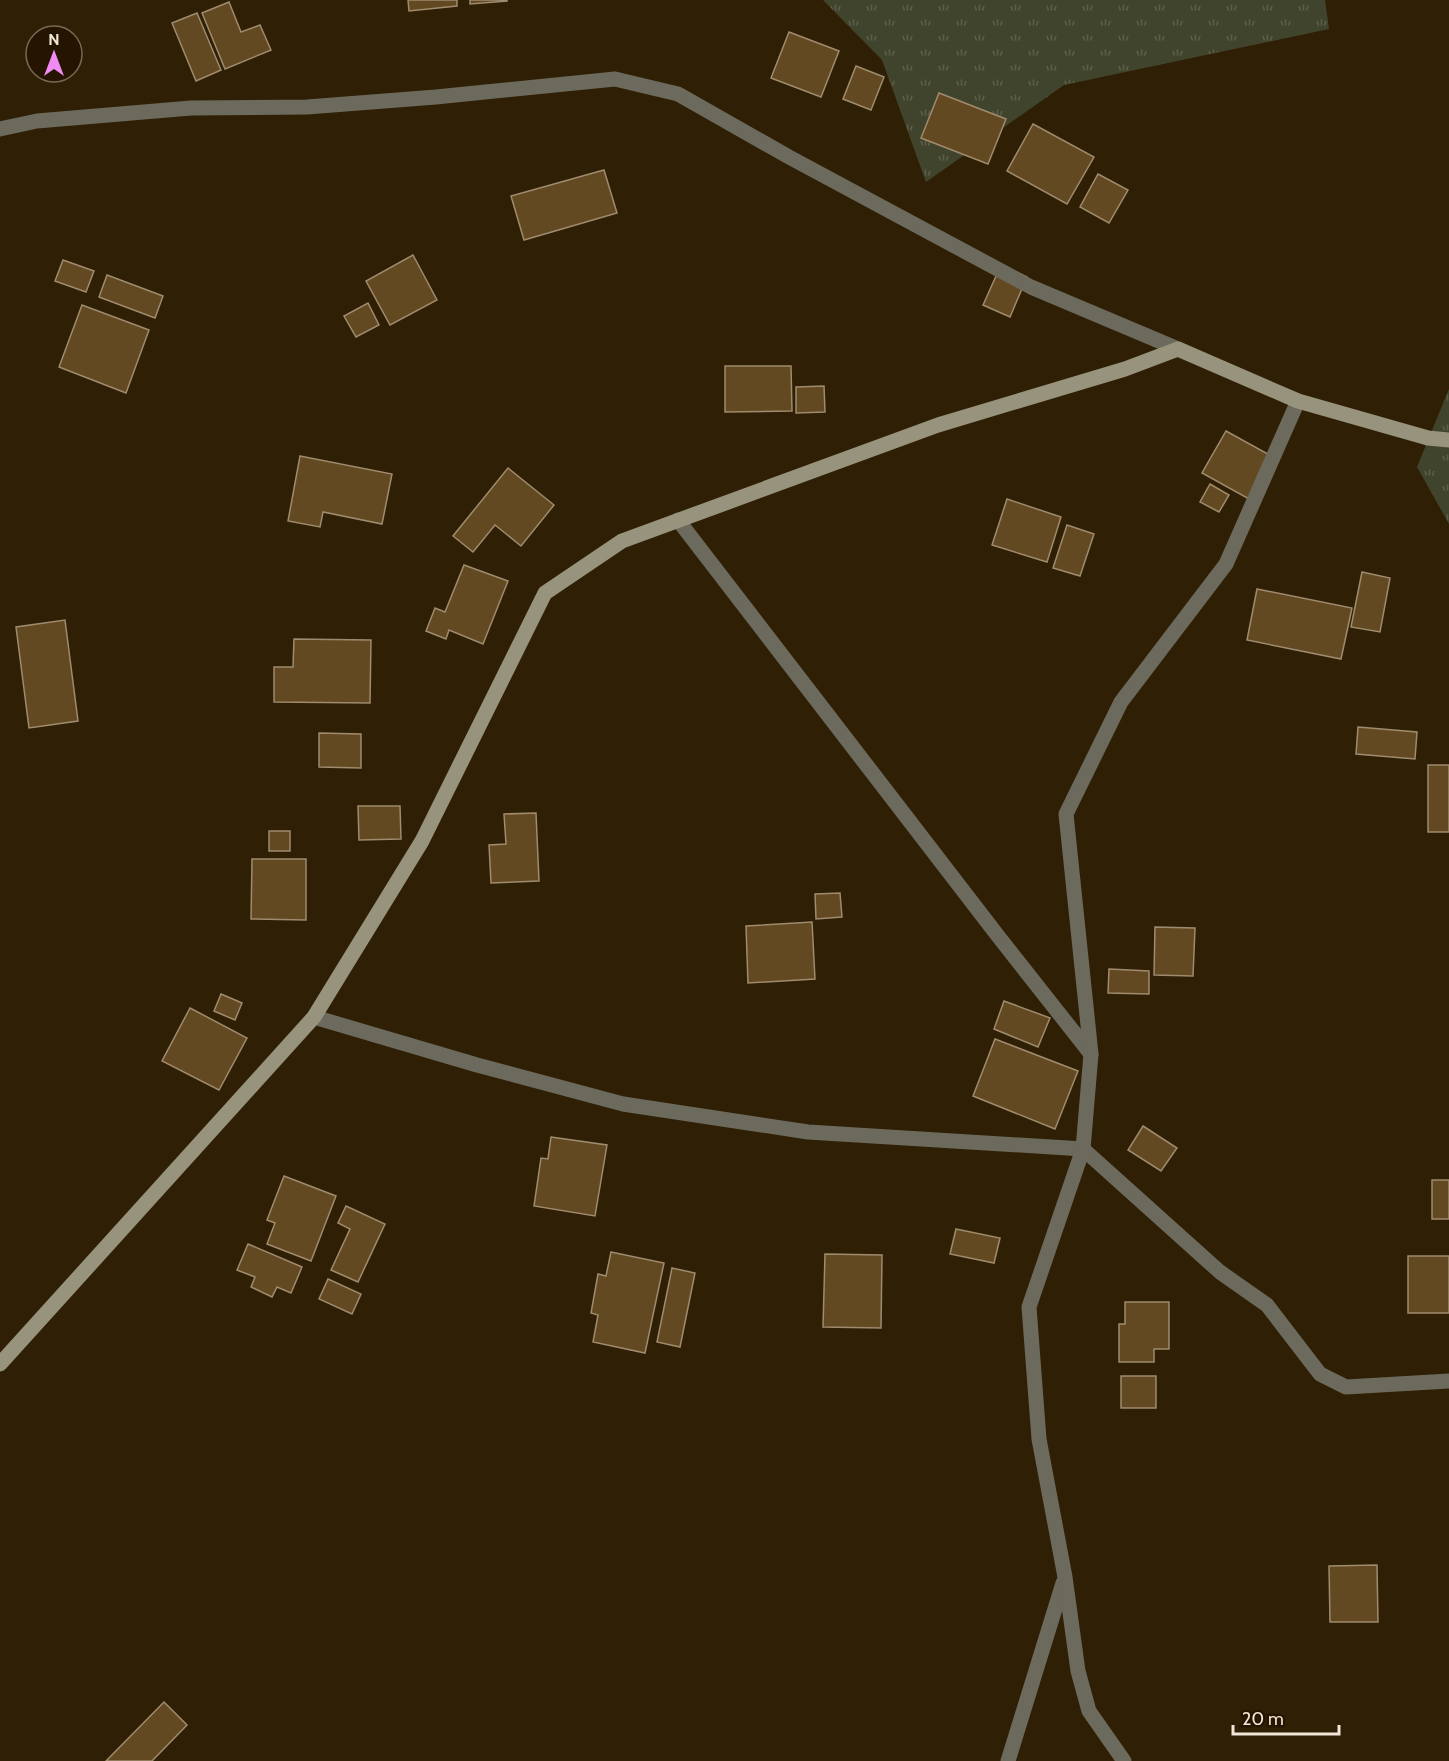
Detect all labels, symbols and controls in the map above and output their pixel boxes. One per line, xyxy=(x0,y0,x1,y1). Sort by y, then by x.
north arrow xyxy=(24,24,84,84)
text: N xyxy=(48,30,60,49)
scale bar xyxy=(1233,1698,1340,1736)
text: 20 m xyxy=(1242,1708,1284,1730)

